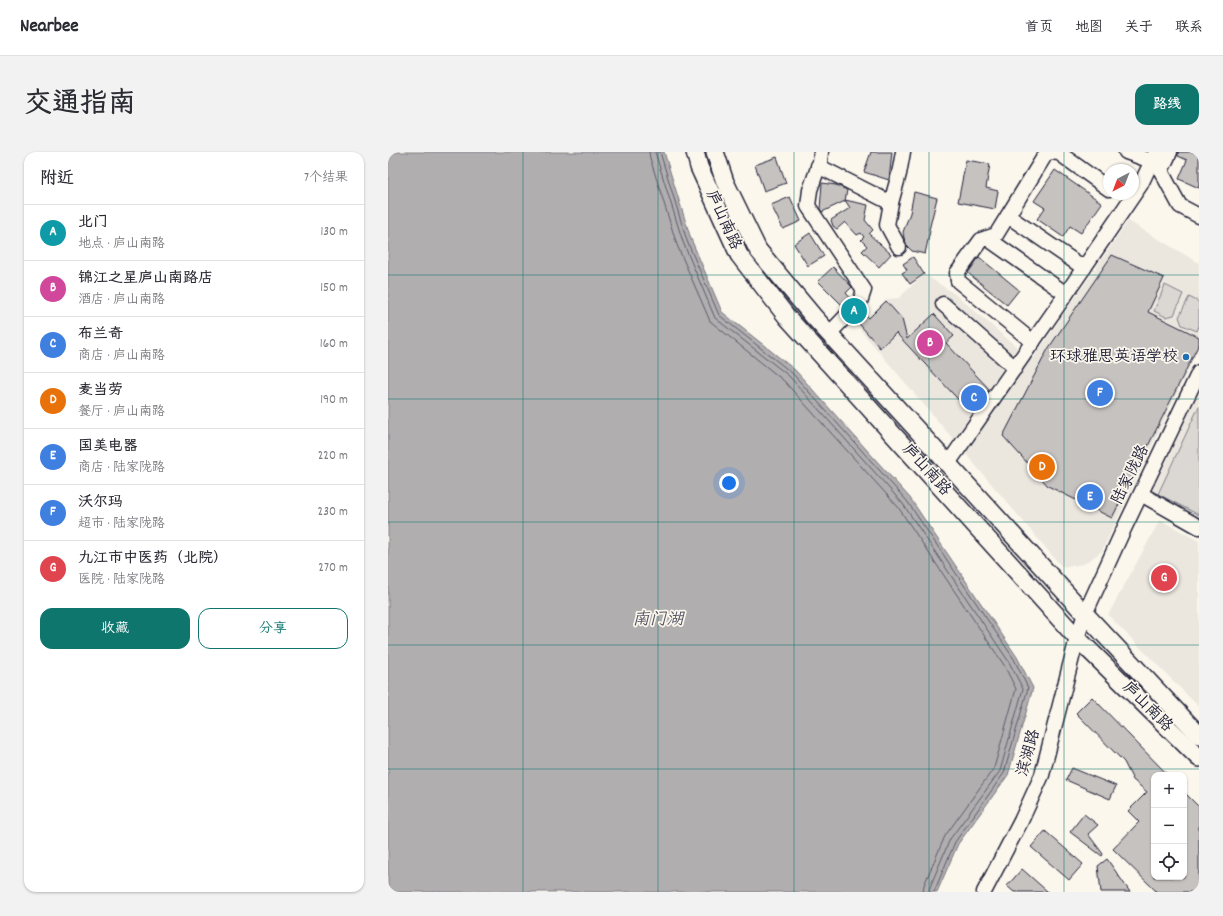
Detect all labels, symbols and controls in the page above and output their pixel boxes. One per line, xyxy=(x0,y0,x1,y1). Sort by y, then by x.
text: Nearbee xyxy=(20,14,79,41)
text: 首页 xyxy=(1025,18,1053,38)
text: 地图 xyxy=(1075,18,1103,38)
text: 关于 xyxy=(1125,18,1153,38)
text: 联系 xyxy=(1175,18,1203,38)
button: 路线 xyxy=(1135,84,1199,125)
text: 交通指南 xyxy=(24,86,136,126)
north arrow xyxy=(1103,164,1139,200)
text: 附近 xyxy=(40,168,74,192)
text: 7个结果 xyxy=(304,169,348,188)
street label: 庐山南路 xyxy=(699,186,747,254)
text: 北门 xyxy=(78,212,108,234)
text: A xyxy=(49,223,57,242)
text: 130 m xyxy=(320,223,348,242)
text: 地点 · 庐山南路 xyxy=(78,235,165,254)
text: 锦江之星庐山南路店 xyxy=(78,268,213,290)
text: B xyxy=(50,279,56,298)
text: 150 m xyxy=(320,279,348,298)
text: 酒店 · 庐山南路 xyxy=(78,291,165,310)
pin: A xyxy=(841,296,867,326)
text: 布兰奇 xyxy=(78,324,123,346)
pin: B xyxy=(917,328,943,358)
text: C xyxy=(50,335,56,354)
text: 160 m xyxy=(320,335,348,354)
place label: 环球雅思英语学校 xyxy=(1050,346,1178,369)
text: 商店 · 庐山南路 xyxy=(78,347,165,366)
marker: 环球雅思英语学校 xyxy=(1181,352,1191,362)
pin: F xyxy=(1087,378,1113,408)
text: 麦当劳 xyxy=(78,380,123,402)
pin: C xyxy=(961,383,987,413)
text: D xyxy=(50,391,56,410)
text: 190 m xyxy=(320,391,348,410)
text: 餐厅 · 庐山南路 xyxy=(78,403,165,422)
text: 国美电器 xyxy=(78,436,138,458)
street label: 庐山南路 xyxy=(896,439,956,501)
street label: 陆家陇路 xyxy=(1107,441,1155,509)
text: E xyxy=(50,447,56,466)
text: 220 m xyxy=(318,447,348,466)
pin: D xyxy=(1029,452,1055,482)
text: 商店 · 陆家陇路 xyxy=(78,459,165,478)
your location xyxy=(719,473,739,493)
pin: E xyxy=(1077,482,1103,512)
text: 沃尔玛 xyxy=(78,492,123,514)
text: F xyxy=(50,503,56,522)
text: 230 m xyxy=(318,503,348,522)
text: 超市 · 陆家陇路 xyxy=(78,515,165,534)
text: 九江市中医药（北院） xyxy=(78,548,228,570)
text: G xyxy=(50,559,56,578)
text: 270 m xyxy=(318,559,348,578)
pin: G xyxy=(1151,563,1177,593)
text: 医院 · 陆家陇路 xyxy=(78,571,165,590)
button: 收藏 xyxy=(40,608,190,649)
button: 分享 xyxy=(198,608,348,649)
water label: 南门湖 xyxy=(633,609,685,633)
street label: 庐山南路 xyxy=(1116,676,1178,738)
street label: 滨湖路 xyxy=(1011,727,1047,779)
map controls xyxy=(1151,772,1187,880)
button: + xyxy=(1151,772,1187,808)
button: − xyxy=(1151,808,1187,844)
button: locate xyxy=(1151,844,1187,880)

